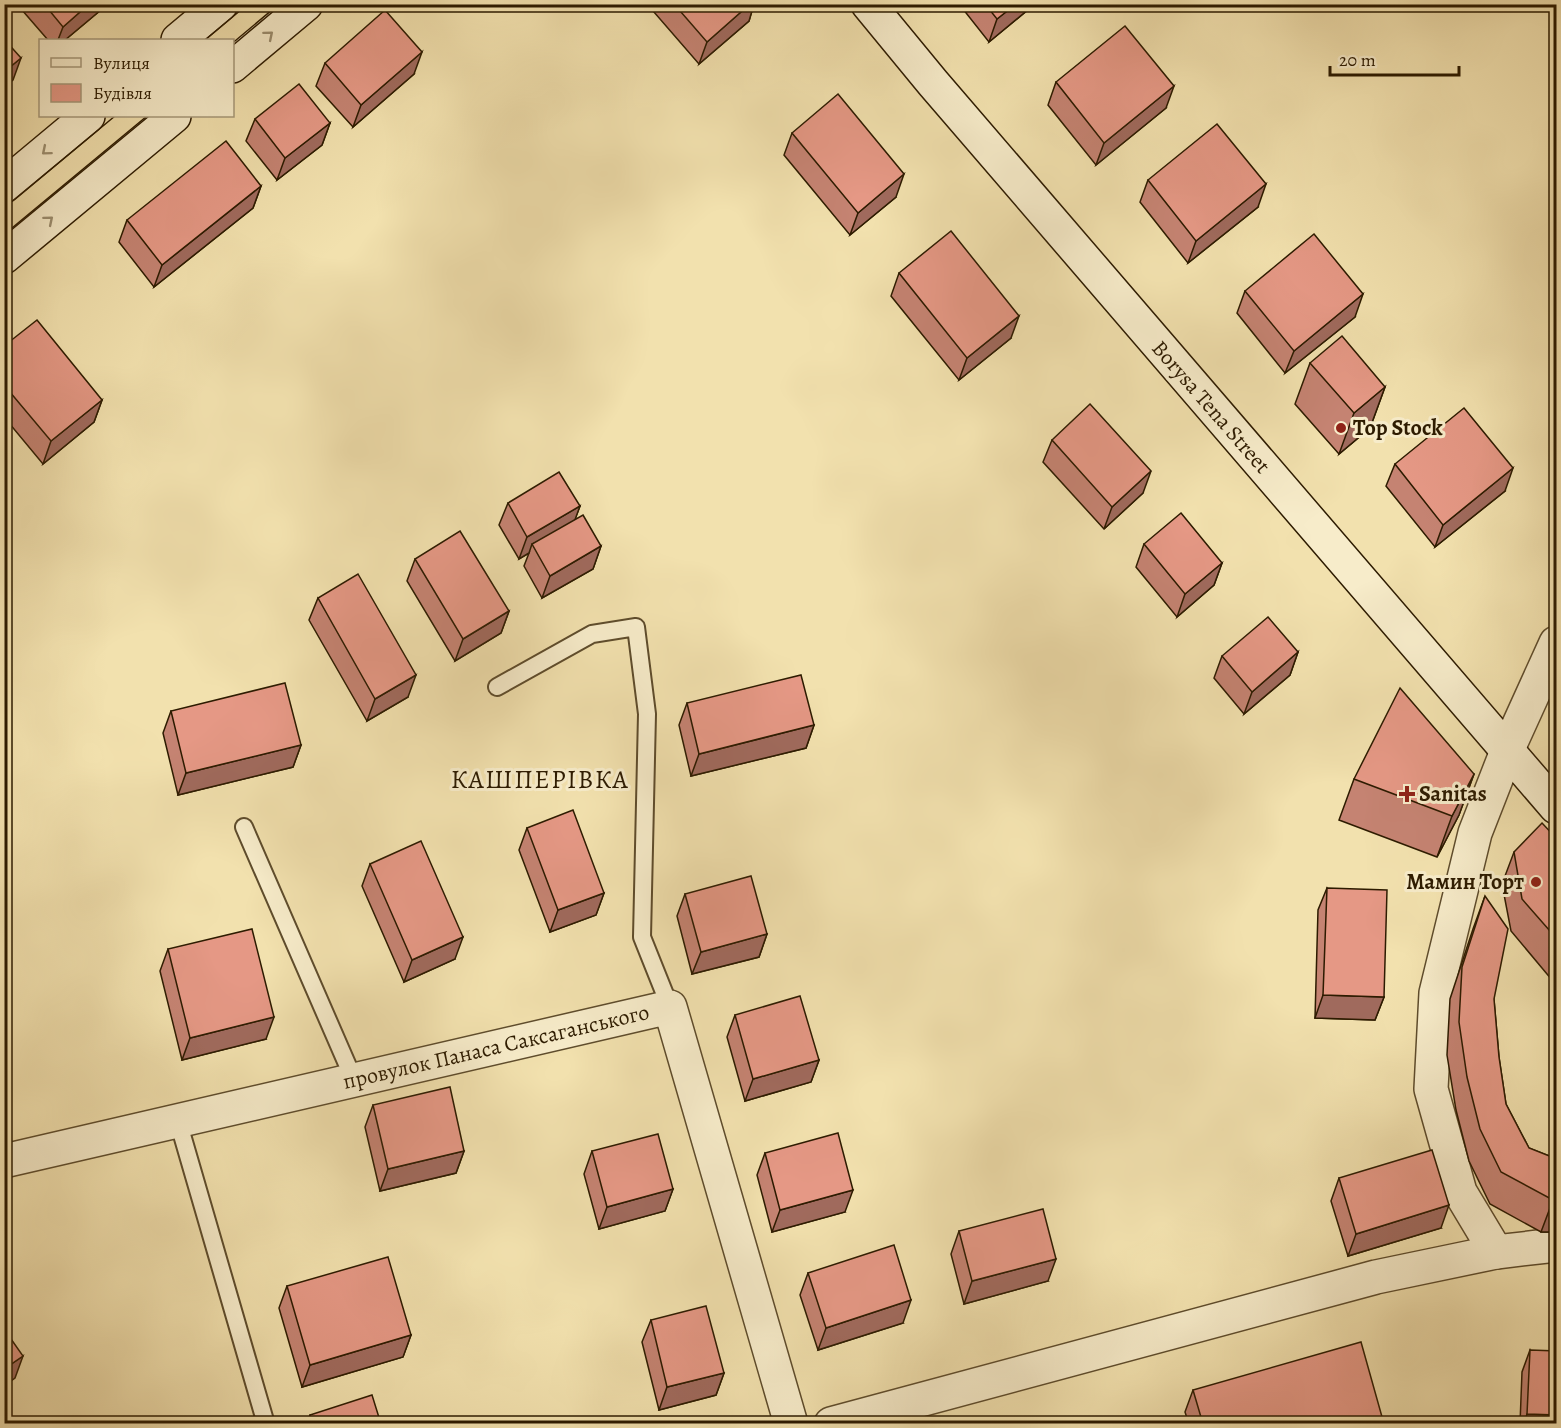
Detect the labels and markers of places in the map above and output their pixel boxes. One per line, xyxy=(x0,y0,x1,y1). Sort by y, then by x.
place label: Top Stock xyxy=(1353,413,1443,443)
marker: Top Stock xyxy=(1334,421,1348,435)
place label: Sanitas xyxy=(1419,779,1487,809)
marker: Sanitas xyxy=(1400,787,1414,801)
place label: Мамин Торт xyxy=(1406,867,1524,897)
marker: Мамин Торт xyxy=(1529,875,1543,889)

